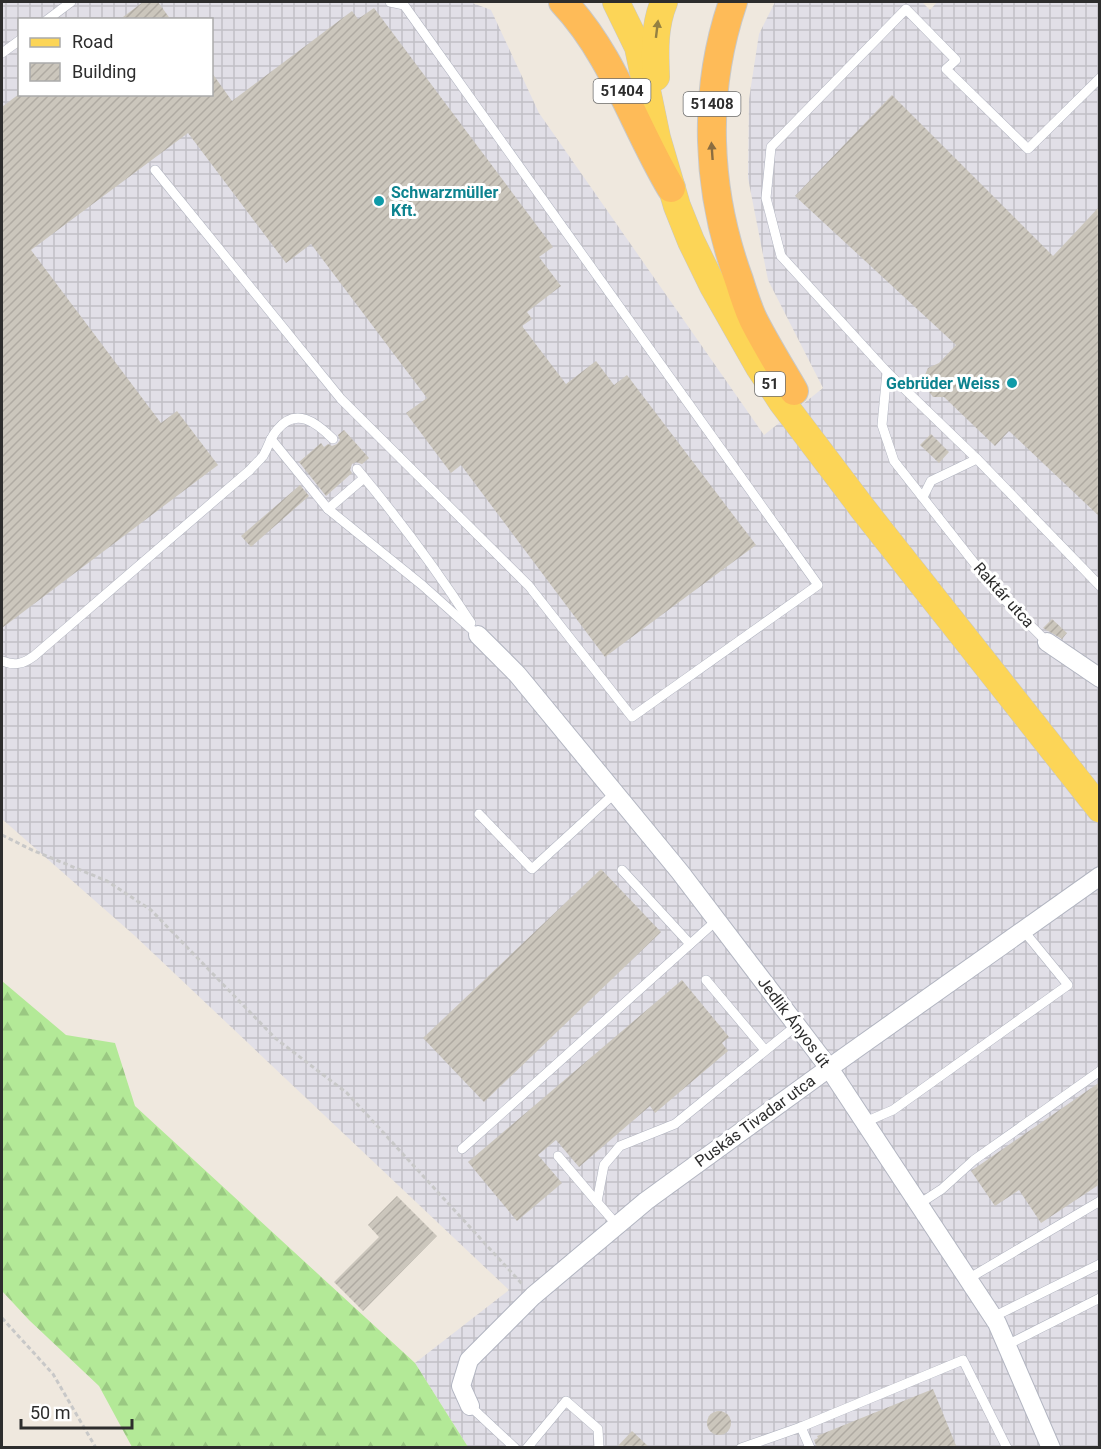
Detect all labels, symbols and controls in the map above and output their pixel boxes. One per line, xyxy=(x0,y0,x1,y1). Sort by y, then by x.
legend xyxy=(18,18,213,96)
one-way arrow xyxy=(652,20,661,39)
text: Road xyxy=(72,31,113,52)
text: Building xyxy=(72,61,136,82)
road number: 51404 xyxy=(594,79,650,103)
road number: 51408 xyxy=(684,92,740,116)
one-way arrow xyxy=(707,141,717,160)
place label: Schwarzmüller Kft. xyxy=(391,183,498,220)
marker: Schwarzmüller Kft. xyxy=(372,194,386,208)
road number: 51 xyxy=(755,372,785,396)
place label: Gebrüder Weiss xyxy=(886,374,1000,393)
marker: Gebrüder Weiss xyxy=(1005,376,1019,390)
street label: Raktár utca xyxy=(970,558,1038,632)
street label: Jedlik Ányos út xyxy=(754,973,834,1071)
street label: Puskás Tivadar utca xyxy=(691,1071,819,1171)
scale bar xyxy=(21,1392,132,1430)
text: 50 m xyxy=(30,1402,70,1423)

